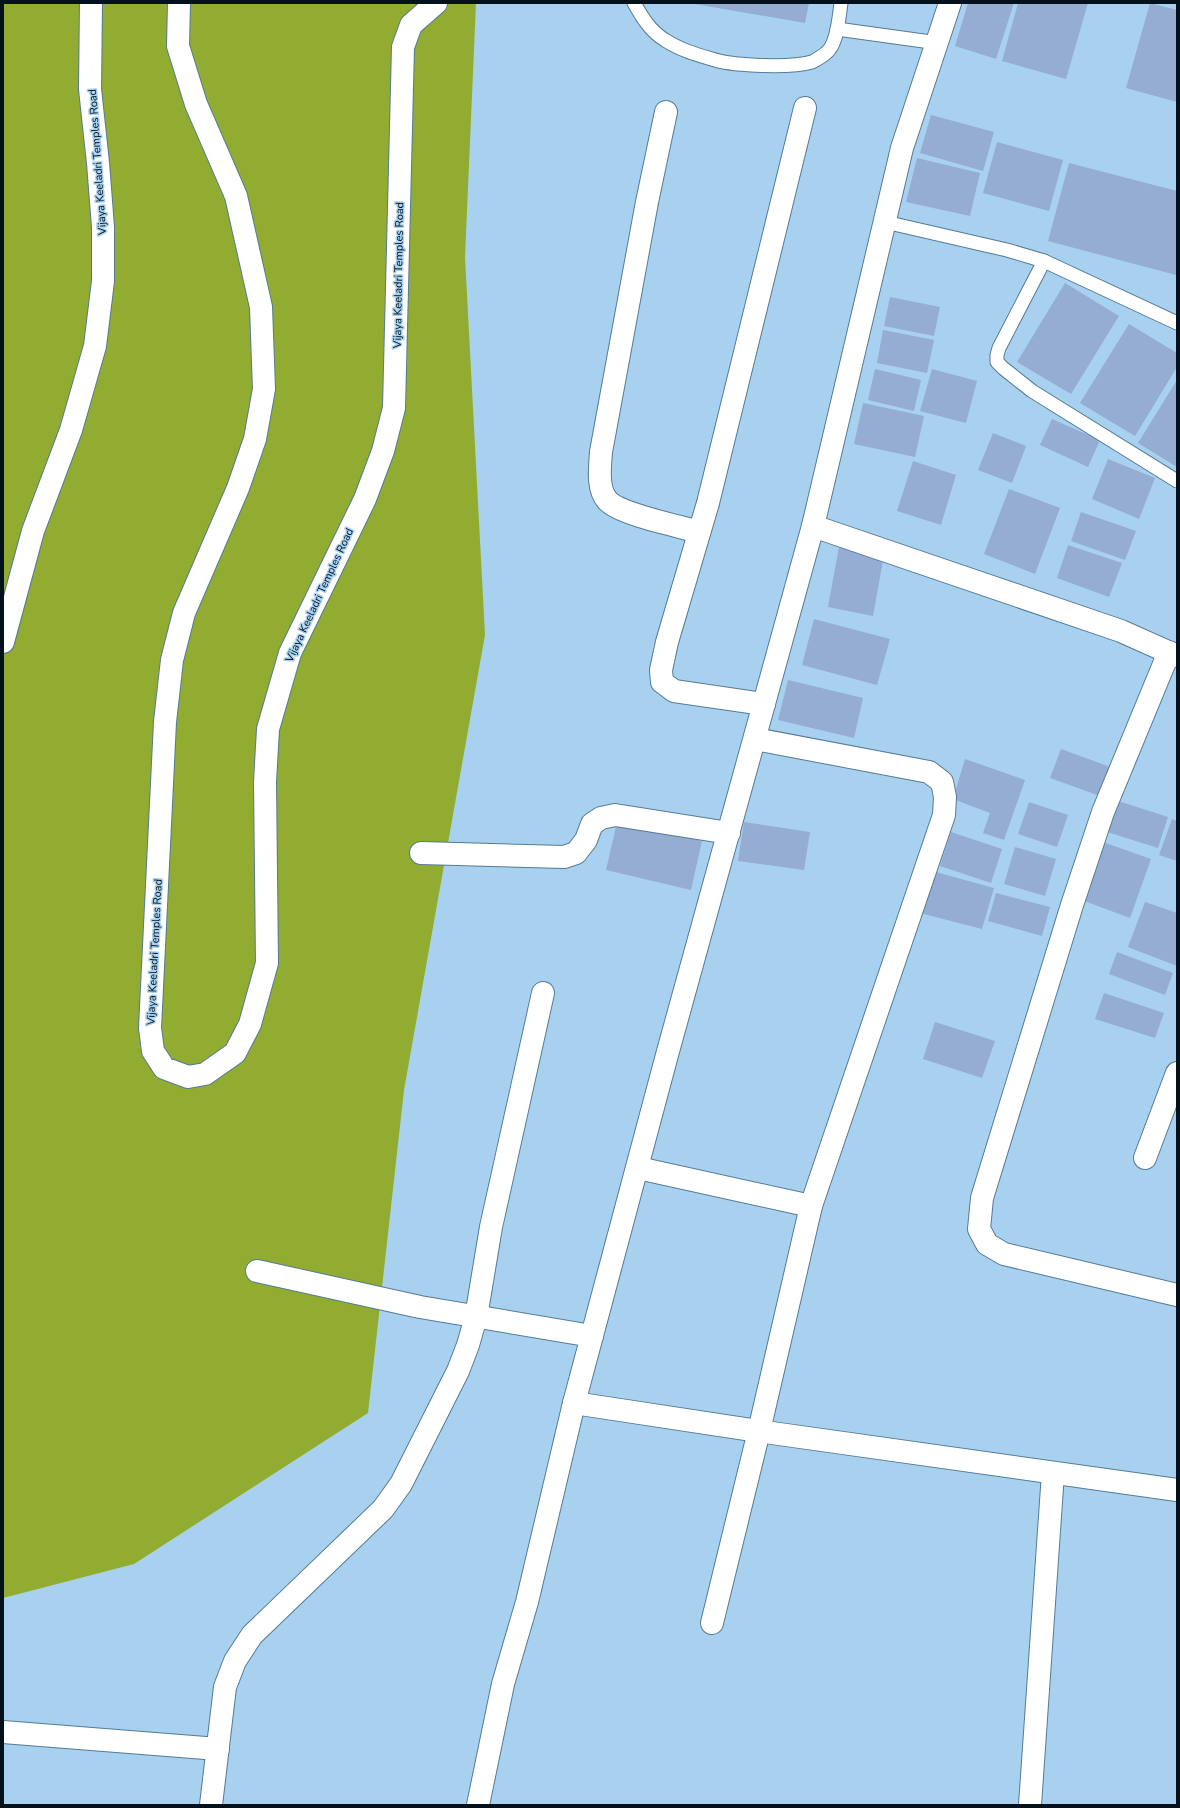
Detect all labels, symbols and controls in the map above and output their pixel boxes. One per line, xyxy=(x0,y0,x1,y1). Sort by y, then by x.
street label: Vijaya Keeladri Temples Road xyxy=(85,89,110,236)
street label: Vijaya Keeladri Temples Road xyxy=(390,202,407,349)
street label: Vijaya Keeladri Temples Road xyxy=(281,526,357,666)
street label: Vijaya Keeladri Temples Road xyxy=(143,879,166,1026)

